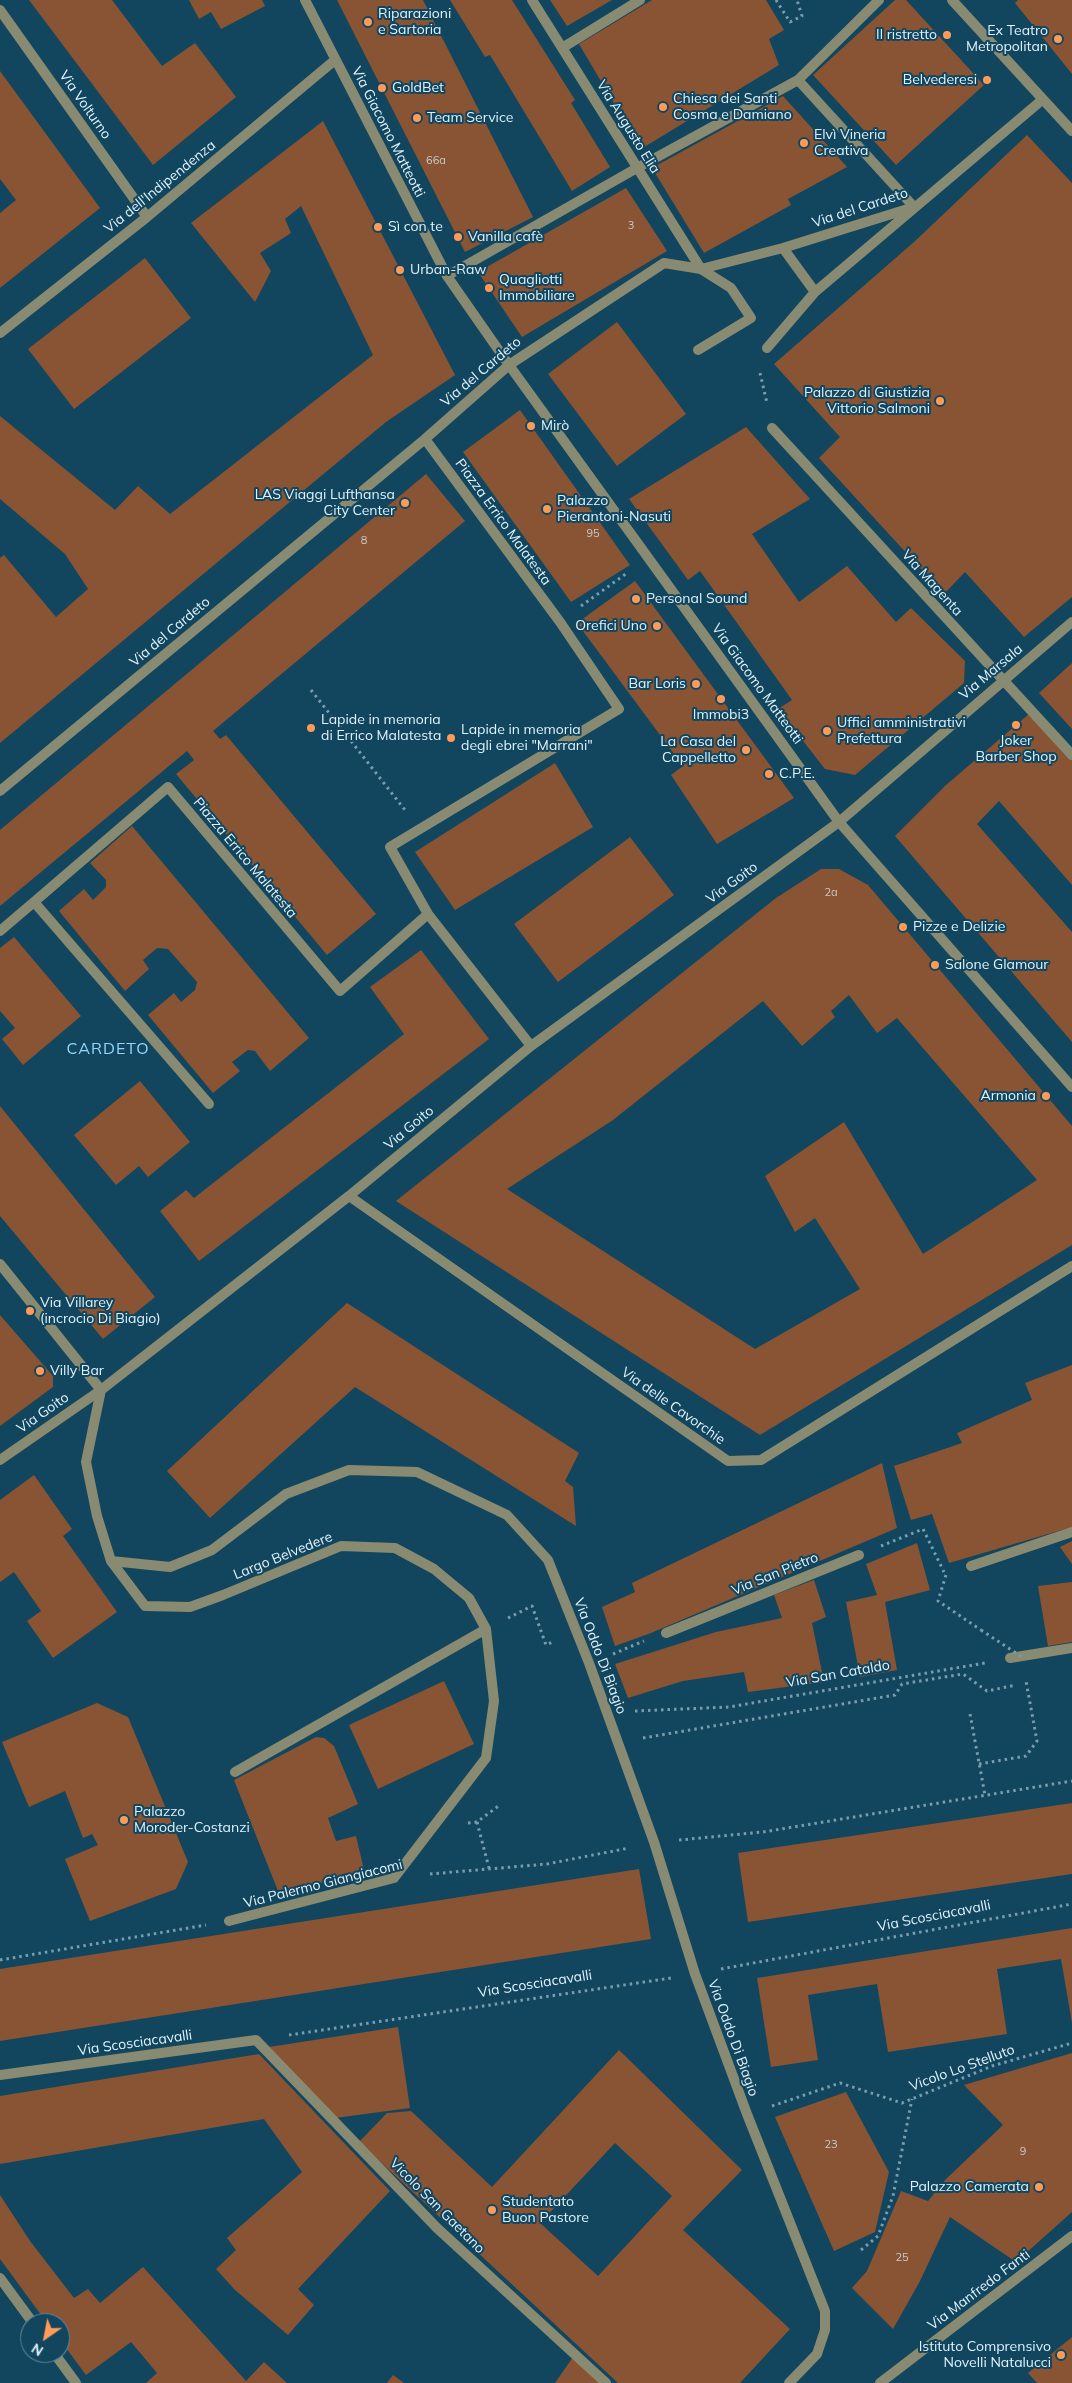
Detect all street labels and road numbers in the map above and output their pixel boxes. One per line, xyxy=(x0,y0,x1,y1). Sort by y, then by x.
street label: Via Giacomo Matteotti xyxy=(348,64,428,200)
street label: Via Volturno xyxy=(55,68,115,142)
street label: Via Augusto Elia xyxy=(593,77,663,177)
street label: Via dell'Indipendenza xyxy=(101,137,219,237)
street label: Via del Cardeto xyxy=(810,185,910,231)
street label: Via del Cardeto xyxy=(437,334,525,410)
street label: Piazza Errico Malatesta xyxy=(451,455,555,589)
street label: Via Magenta xyxy=(898,546,966,620)
street label: Via del Cardeto xyxy=(126,594,214,670)
street label: Via Giacomo Matteotti xyxy=(708,621,806,747)
street label: Via Marsala xyxy=(956,641,1026,703)
street label: Piazza Errico Malatesta xyxy=(190,794,300,922)
street label: Via Goito xyxy=(703,859,761,907)
street label: Via Goito xyxy=(381,1102,437,1154)
street label: Via delle Cavorchie xyxy=(618,1364,728,1448)
street label: Via Goito xyxy=(14,1389,72,1437)
street label: Largo Belvedere xyxy=(231,1529,335,1583)
street label: Via San Pietro xyxy=(729,1549,821,1599)
street label: Via Oddo Di Biagio xyxy=(570,1596,630,1716)
street label: Via San Cataldo xyxy=(785,1657,891,1691)
street label: Via Palermo Giangiacomi xyxy=(242,1856,404,1912)
street label: Via Scosciacavalli xyxy=(876,1897,992,1935)
street label: Via Scosciacavalli xyxy=(477,1967,593,2001)
street label: Via Oddo Di Biagio xyxy=(704,1977,762,2099)
street label: Via Scosciacavalli xyxy=(77,2027,193,2059)
street label: Vicolo Lo Stelluto xyxy=(907,2041,1017,2095)
street label: Vicolo San Gaetano xyxy=(386,2155,488,2257)
street label: Via Manfredo Fanti xyxy=(925,2246,1033,2334)

